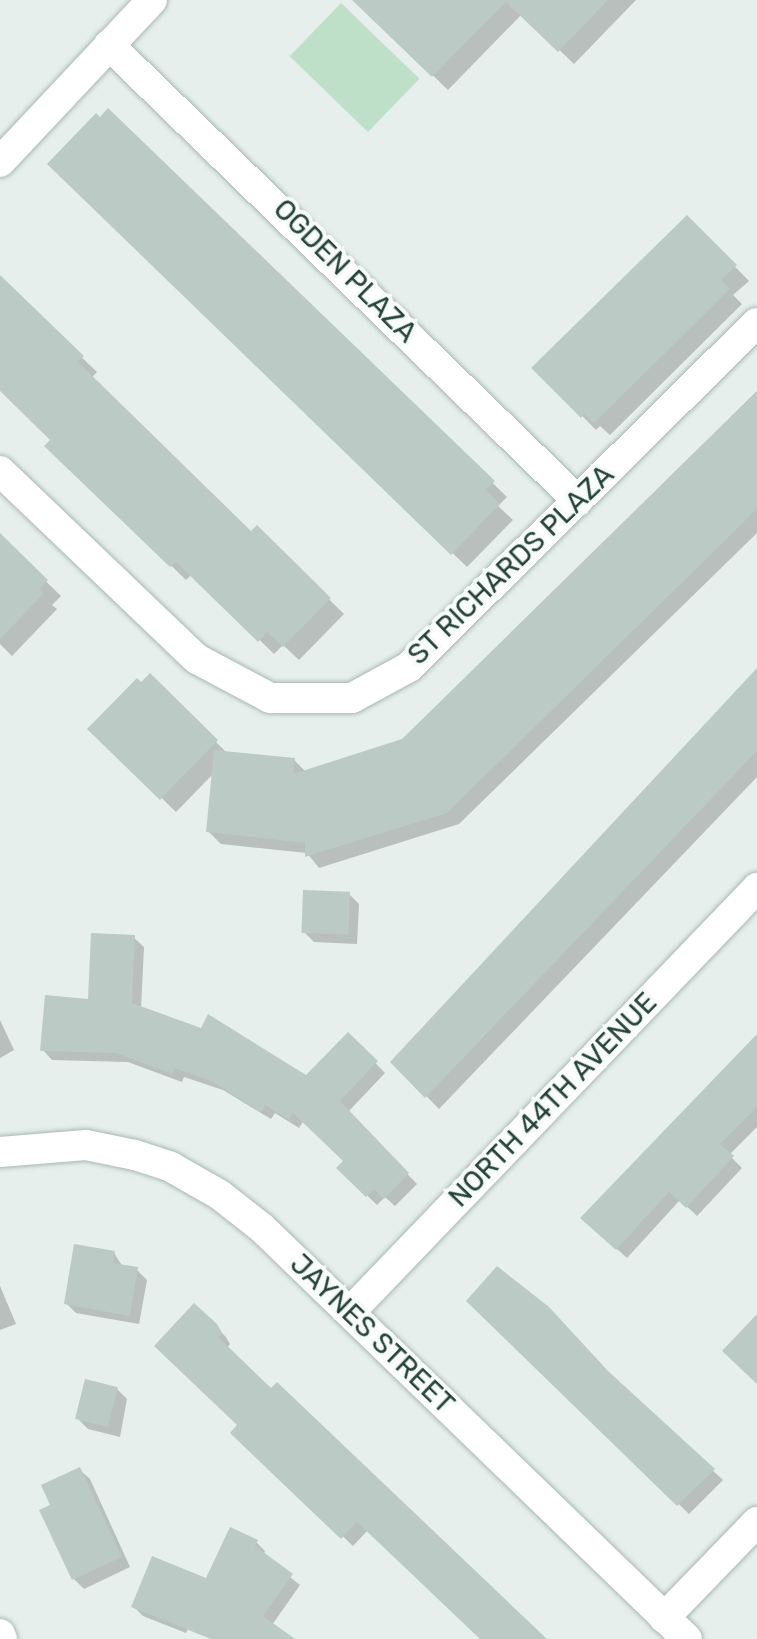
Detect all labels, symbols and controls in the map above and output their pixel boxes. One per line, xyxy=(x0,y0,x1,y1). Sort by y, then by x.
street label: OGDEN PLAZA xyxy=(266,192,424,350)
street label: ST RICHARDS PLAZA xyxy=(401,458,621,672)
street label: NORTH 44TH AVENUE xyxy=(442,986,664,1214)
street label: JAYNES STREET xyxy=(283,1247,461,1421)

